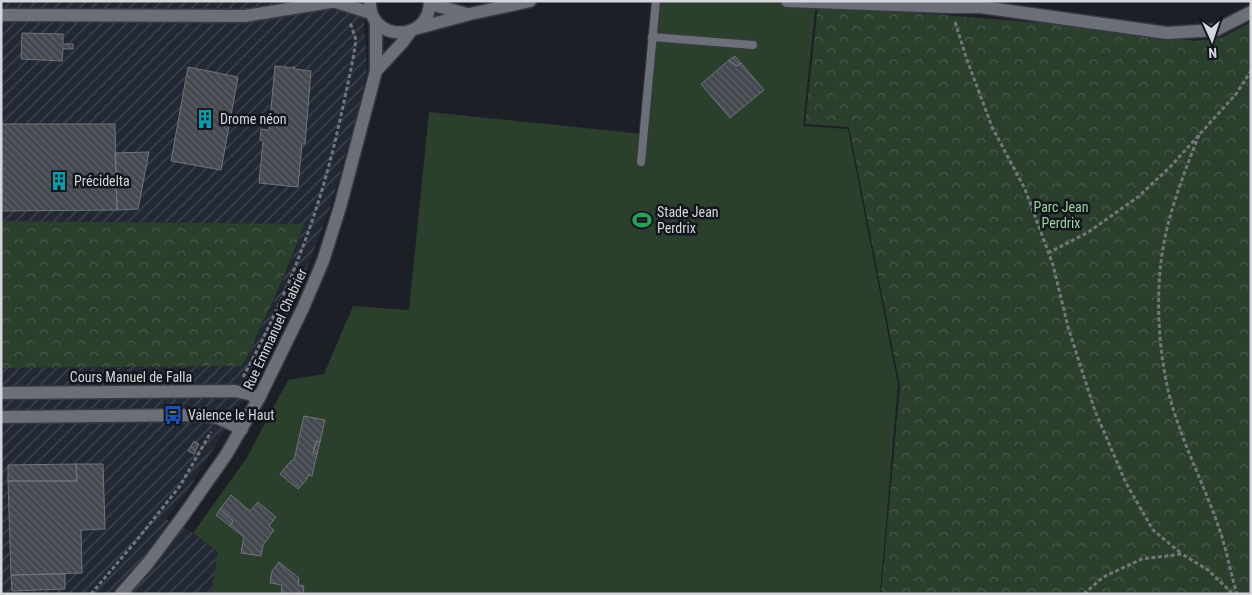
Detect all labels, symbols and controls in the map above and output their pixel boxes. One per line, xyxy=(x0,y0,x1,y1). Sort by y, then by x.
north arrow xyxy=(1187,15,1237,65)
text: N xyxy=(1208,45,1217,61)
building icon: Drome néon xyxy=(194,108,216,130)
place label: Drome néon xyxy=(220,111,287,127)
building icon: Précidelta xyxy=(48,170,70,192)
place label: Précidelta xyxy=(74,173,130,189)
park label: Parc Jean Perdrix xyxy=(1033,199,1089,231)
place label: Stade Jean Perdrix xyxy=(657,204,719,236)
sports icon: Stade Jean Perdrix xyxy=(631,209,653,231)
street label: Rue Emmanuel Chabrier xyxy=(240,266,310,392)
street label: Cours Manuel de Falla xyxy=(70,369,192,385)
bus stop icon: Valence le Haut xyxy=(162,404,184,426)
place label: Valence le Haut xyxy=(188,407,274,423)

